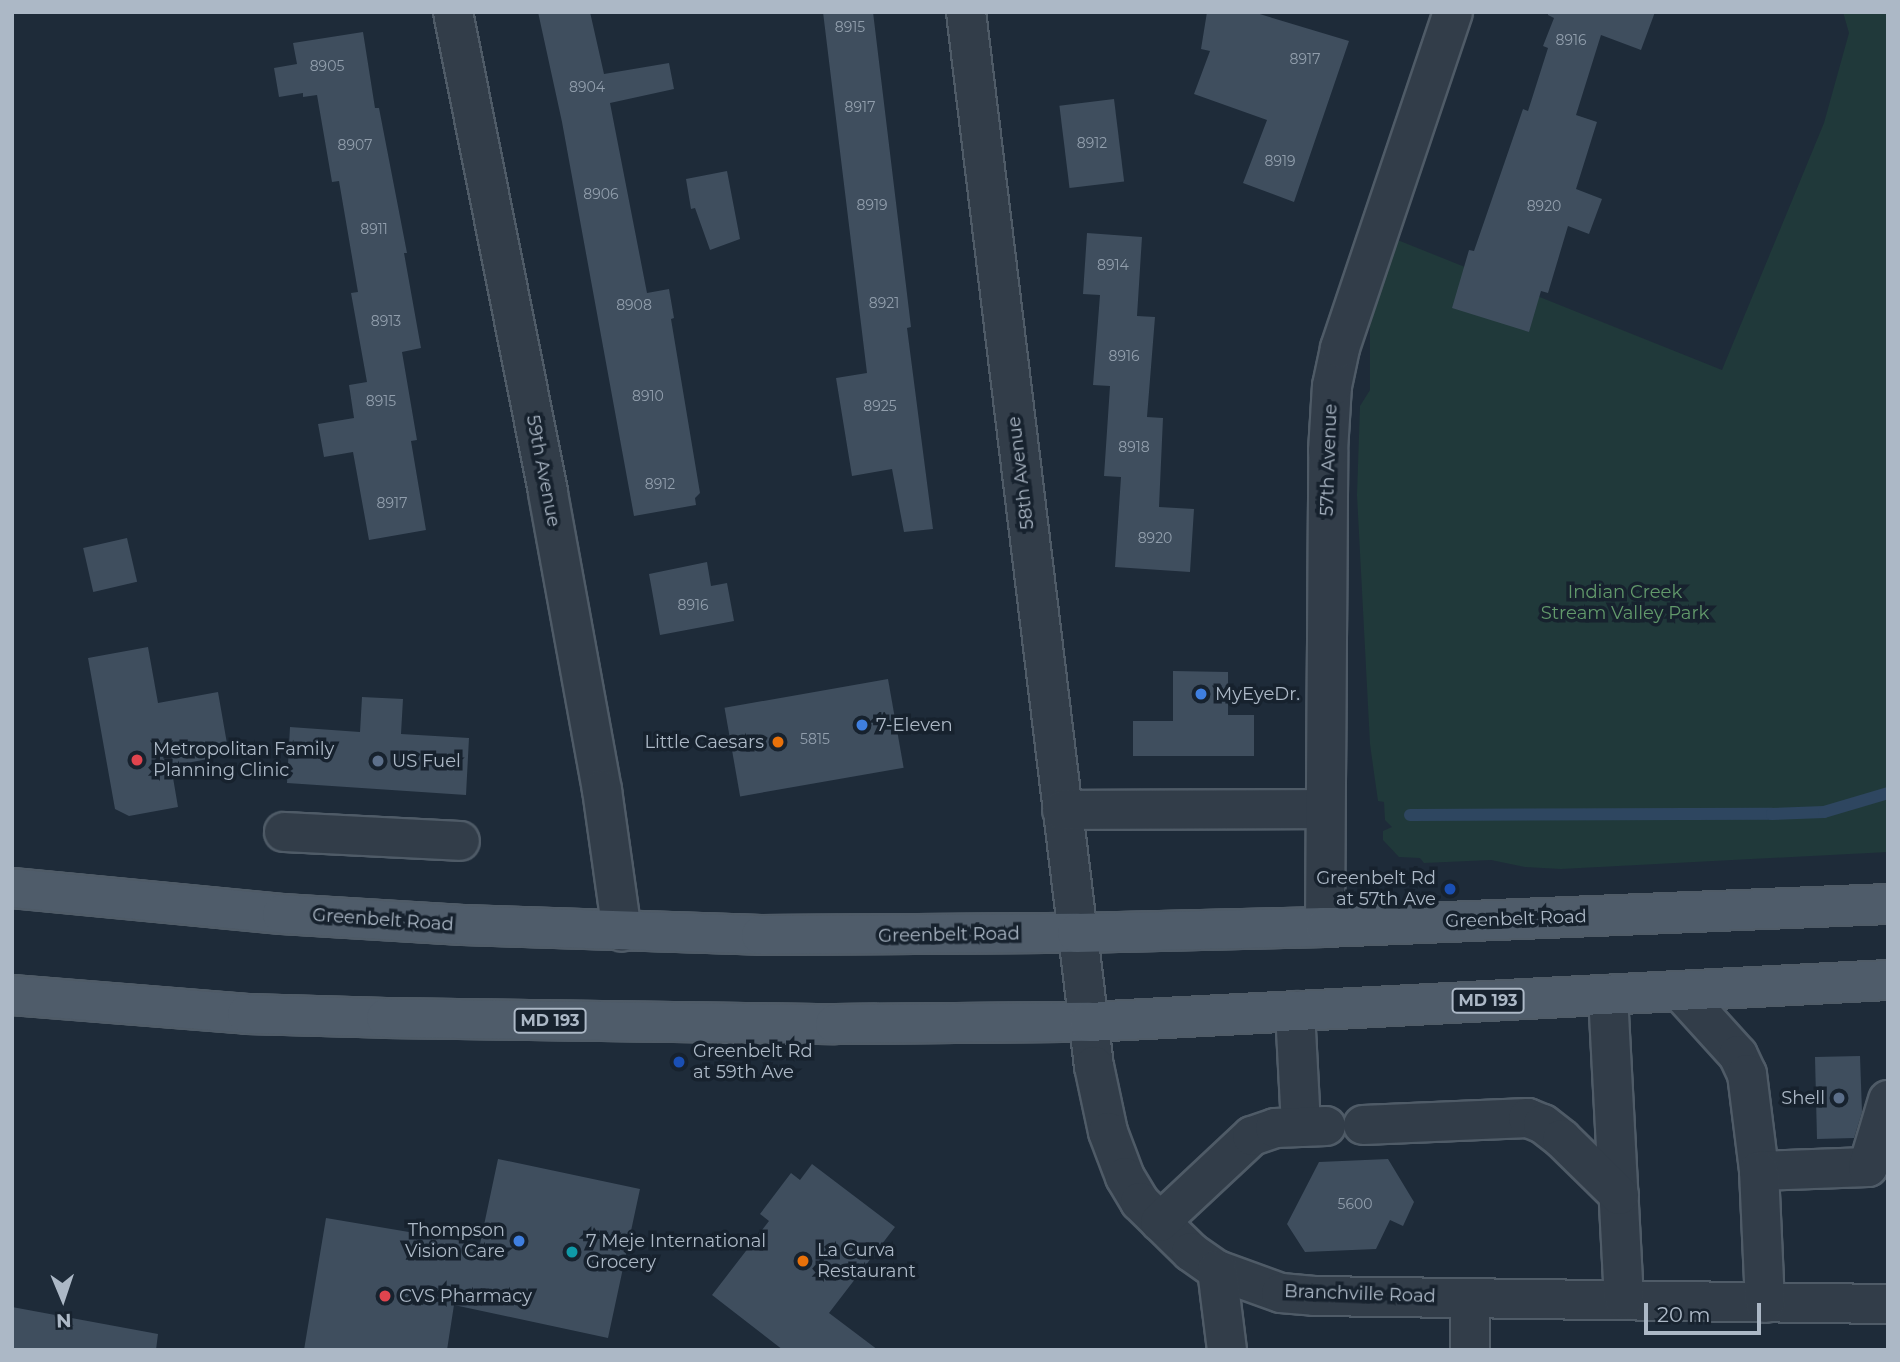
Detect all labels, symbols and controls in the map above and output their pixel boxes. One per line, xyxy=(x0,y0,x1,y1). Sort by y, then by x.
house number: 8915 xyxy=(835,19,865,35)
house number: 8916 xyxy=(1555,32,1587,48)
house number: 8917 xyxy=(1290,51,1320,67)
house number: 8905 xyxy=(310,58,344,74)
house number: 8904 xyxy=(569,79,605,95)
house number: 8917 xyxy=(845,99,875,115)
house number: 8912 xyxy=(1077,135,1107,151)
house number: 8907 xyxy=(338,137,372,153)
house number: 8919 xyxy=(1264,153,1296,169)
house number: 8906 xyxy=(583,186,619,202)
house number: 8919 xyxy=(856,197,888,213)
house number: 8920 xyxy=(1527,198,1561,214)
house number: 8911 xyxy=(360,221,388,237)
house number: 8914 xyxy=(1097,257,1129,273)
house number: 8921 xyxy=(869,295,899,311)
house number: 8908 xyxy=(616,297,652,313)
house number: 8913 xyxy=(371,313,401,329)
house number: 8916 xyxy=(1108,348,1140,364)
house number: 8910 xyxy=(632,388,664,404)
house number: 8915 xyxy=(366,393,396,409)
house number: 8925 xyxy=(863,398,897,414)
street label: 57th Avenue xyxy=(1316,403,1342,517)
street label: 59th Avenue xyxy=(522,413,564,529)
street label: 58th Avenue xyxy=(1003,415,1039,531)
house number: 8918 xyxy=(1118,439,1150,455)
house number: 8912 xyxy=(645,476,675,492)
house number: 8917 xyxy=(377,495,407,511)
house number: 8920 xyxy=(1138,530,1172,546)
park label: Indian Creek Stream Valley Park xyxy=(1541,582,1709,624)
house number: 8916 xyxy=(677,597,709,613)
place label: MyEyeDr. xyxy=(1215,683,1300,705)
marker: MyEyeDr. xyxy=(1193,686,1209,702)
place label: 7-Eleven xyxy=(876,714,953,736)
marker: 7-Eleven xyxy=(854,717,870,733)
place label: Little Caesars xyxy=(644,731,764,753)
house number: 5815 xyxy=(800,731,830,747)
marker: Little Caesars xyxy=(770,734,786,750)
place label: Metropolitan Family Planning Clinic xyxy=(153,739,334,782)
marker: Metropolitan Family Planning Clinic xyxy=(127,750,147,770)
place label: US Fuel xyxy=(392,750,461,772)
marker: US Fuel xyxy=(370,753,386,769)
place label: Greenbelt Rd at 57th Ave xyxy=(1316,868,1436,910)
marker: Greenbelt Rd at 57th Ave xyxy=(1442,881,1458,897)
street label: Greenbelt Road xyxy=(312,904,454,936)
street label: Greenbelt Road xyxy=(1445,906,1587,932)
street label: Greenbelt Road xyxy=(878,923,1020,947)
road number: MD 193 xyxy=(1451,988,1525,1014)
road number: MD 193 xyxy=(513,1009,587,1034)
place label: Greenbelt Rd at 59th Ave xyxy=(693,1041,813,1084)
marker: Greenbelt Rd at 59th Ave xyxy=(671,1054,687,1070)
place label: Shell xyxy=(1781,1087,1825,1109)
marker: Shell xyxy=(1831,1090,1847,1106)
house number: 5600 xyxy=(1338,1196,1372,1212)
place label: Thompson Vision Care xyxy=(405,1220,505,1262)
place label: 7 Meje International Grocery xyxy=(586,1231,766,1274)
marker: Thompson Vision Care xyxy=(511,1233,527,1249)
place label: La Curva Restaurant xyxy=(817,1240,916,1282)
marker: 7 Meje International Grocery xyxy=(564,1244,580,1260)
marker: La Curva Restaurant xyxy=(795,1253,811,1269)
north arrow xyxy=(28,1264,98,1334)
street label: Branchville Road xyxy=(1284,1281,1436,1307)
place label: CVS Pharmacy xyxy=(399,1285,532,1307)
marker: CVS Pharmacy xyxy=(377,1288,393,1304)
scale bar xyxy=(1648,1288,1765,1332)
text: 20 m xyxy=(1657,1302,1711,1327)
text: N xyxy=(56,1309,72,1332)

